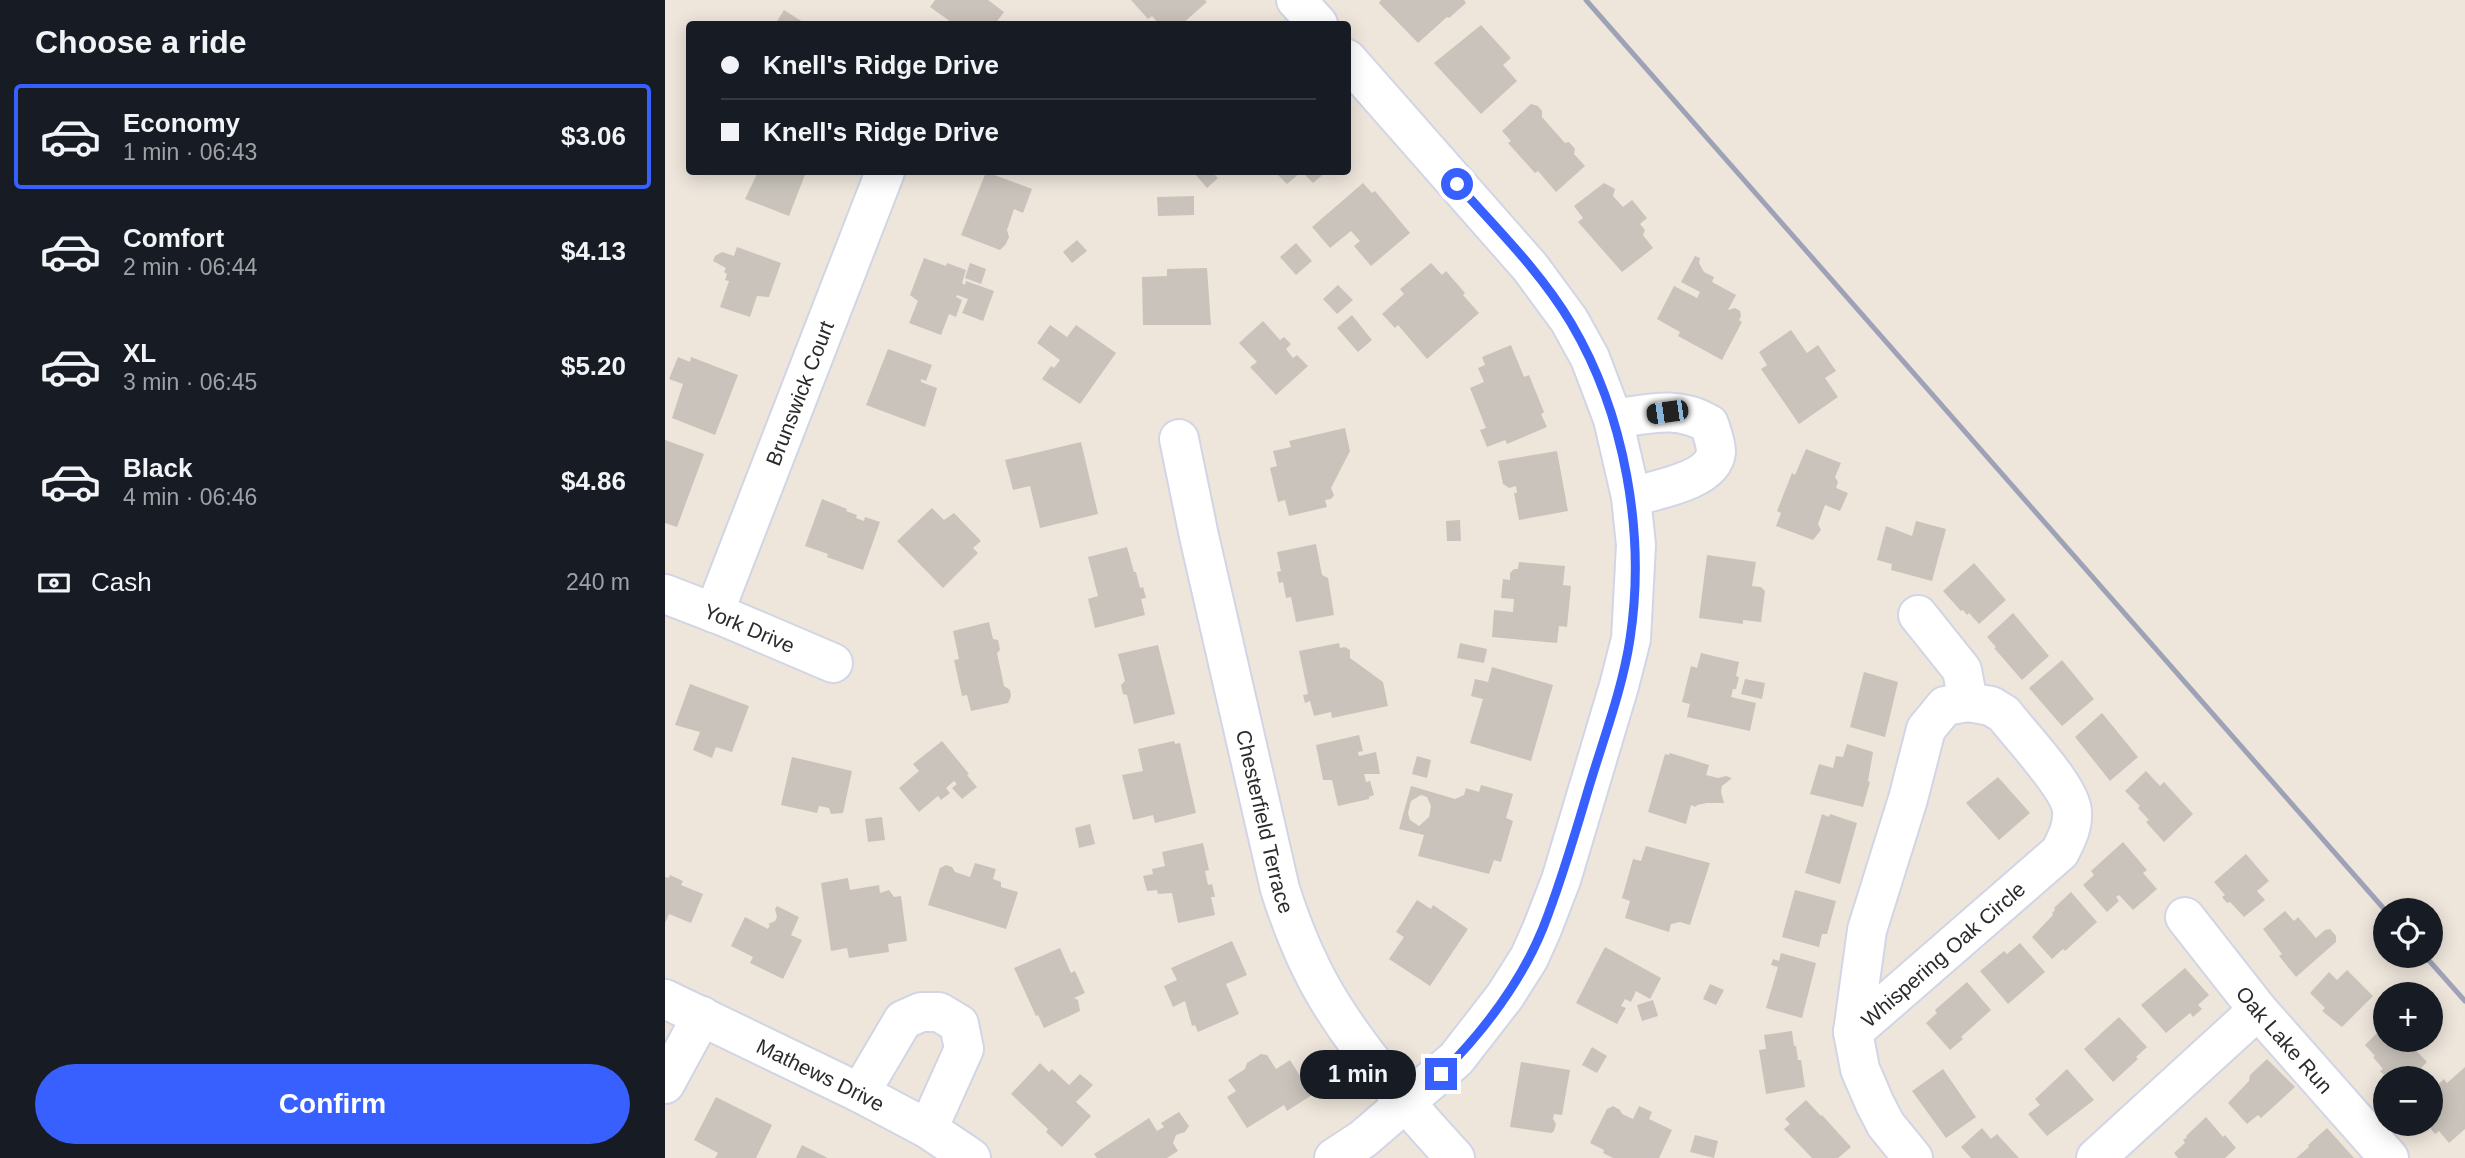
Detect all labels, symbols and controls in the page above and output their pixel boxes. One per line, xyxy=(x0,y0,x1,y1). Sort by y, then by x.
text: Choose a ride xyxy=(35,24,247,60)
text: Knell's Ridge Drive xyxy=(763,50,999,80)
icon: car xyxy=(39,105,102,168)
text: Economy xyxy=(123,108,240,138)
text: Knell's Ridge Drive xyxy=(763,117,999,147)
text: $3.06 xyxy=(561,121,626,151)
text: 1 min · 06:43 xyxy=(123,139,257,165)
route start xyxy=(1441,168,1473,200)
icon: car xyxy=(39,220,102,283)
text: Comfort xyxy=(123,223,224,253)
text: $4.13 xyxy=(561,236,626,266)
text: 2 min · 06:44 xyxy=(123,254,257,280)
street label: Brunswick Court xyxy=(761,317,838,468)
icon: car xyxy=(39,335,102,398)
text: XL xyxy=(123,338,156,368)
text: $5.20 xyxy=(561,351,626,381)
text: 3 min · 06:45 xyxy=(123,369,257,395)
car xyxy=(1645,399,1690,425)
icon: car xyxy=(39,450,102,513)
text: Black xyxy=(123,453,192,483)
text: $4.86 xyxy=(561,466,626,496)
text: 4 min · 06:46 xyxy=(123,484,257,510)
icon: cash xyxy=(35,564,73,602)
text: Cash xyxy=(91,567,152,597)
text: 240 m xyxy=(566,569,630,595)
street label: York Drive xyxy=(701,599,798,657)
street label: Chesterfield Terrace xyxy=(1232,728,1299,916)
street label: Whispering Oak Circle xyxy=(1856,877,2029,1031)
map controls xyxy=(2373,898,2443,1136)
button: locate xyxy=(2373,898,2443,968)
street label: Oak Lake Run xyxy=(2232,981,2337,1098)
button: + xyxy=(2373,982,2443,1052)
street label: Mathews Drive xyxy=(753,1034,888,1115)
callout: 1 min xyxy=(1301,1050,1417,1098)
route end xyxy=(1425,1058,1457,1090)
text: 1 min xyxy=(1328,1061,1388,1087)
button: Confirm xyxy=(35,1064,630,1144)
button: − xyxy=(2373,1066,2443,1136)

